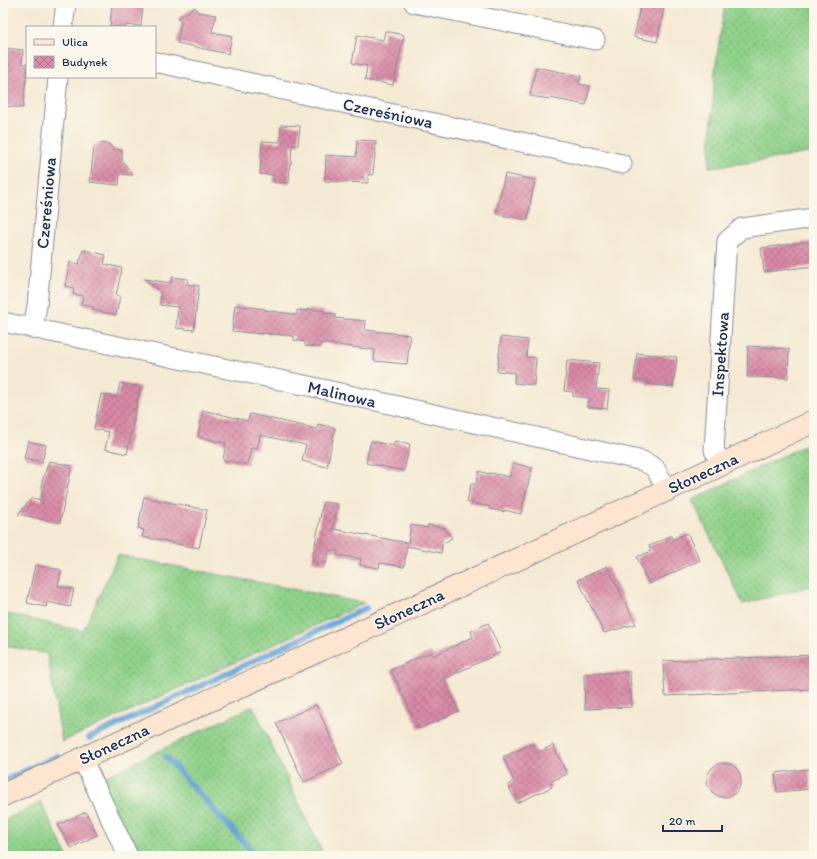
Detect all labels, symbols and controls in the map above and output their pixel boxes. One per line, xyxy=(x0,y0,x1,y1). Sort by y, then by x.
legend xyxy=(26,26,156,78)
text: Ulica xyxy=(62,35,88,49)
text: Budynek xyxy=(62,55,108,69)
street label: Czereśniowa xyxy=(341,94,435,132)
street label: Czereśniowa xyxy=(32,157,60,249)
street label: Inspektowa xyxy=(707,311,733,397)
street label: Malinowa xyxy=(306,376,378,412)
street label: Słoneczna xyxy=(665,448,741,498)
street label: Słoneczna xyxy=(371,584,447,634)
street label: Słoneczna xyxy=(76,719,152,769)
scale bar xyxy=(663,807,722,833)
text: 20 m xyxy=(669,814,696,828)

